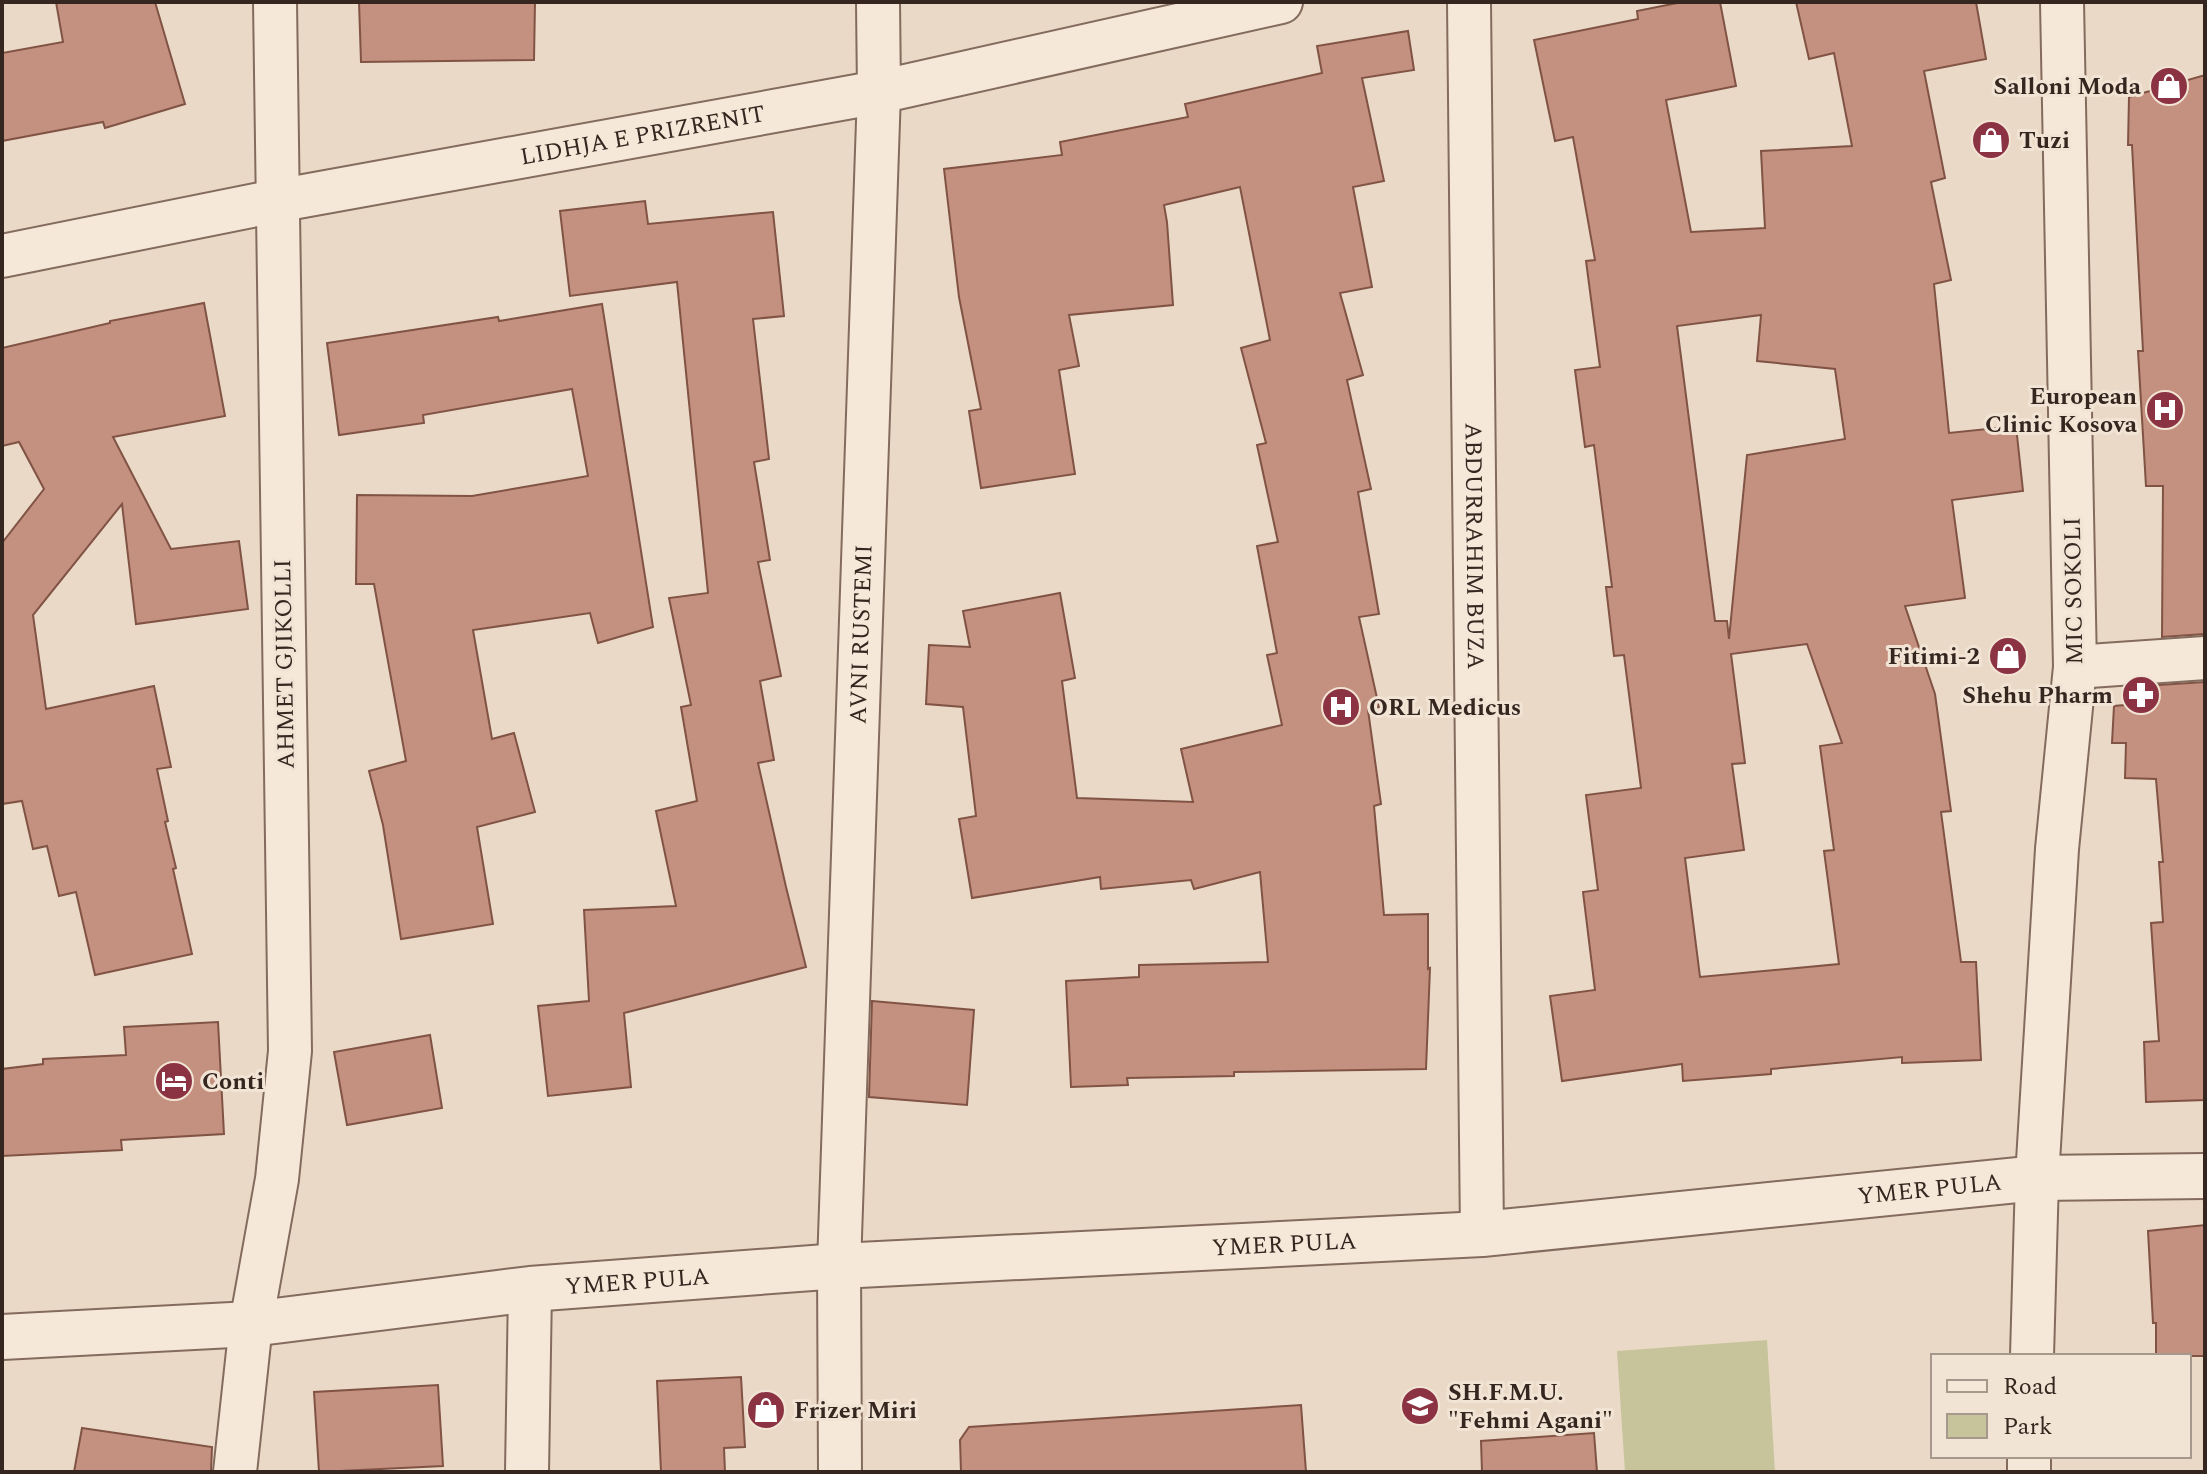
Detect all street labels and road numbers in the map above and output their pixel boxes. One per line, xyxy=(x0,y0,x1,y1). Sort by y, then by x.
street label: LIDHJA E PRIZRENIT xyxy=(517,96,768,176)
street label: ABDURRAHIM BUZA xyxy=(1454,422,1493,670)
street label: MIC SOKOLI xyxy=(2055,517,2093,665)
street label: AVNI RUSTEMI xyxy=(840,544,883,725)
street label: AHMET GJIKOLLI xyxy=(265,559,305,769)
street label: YMER PULA xyxy=(1856,1165,2004,1215)
street label: YMER PULA xyxy=(1211,1223,1357,1266)
street label: YMER PULA xyxy=(564,1259,711,1305)

